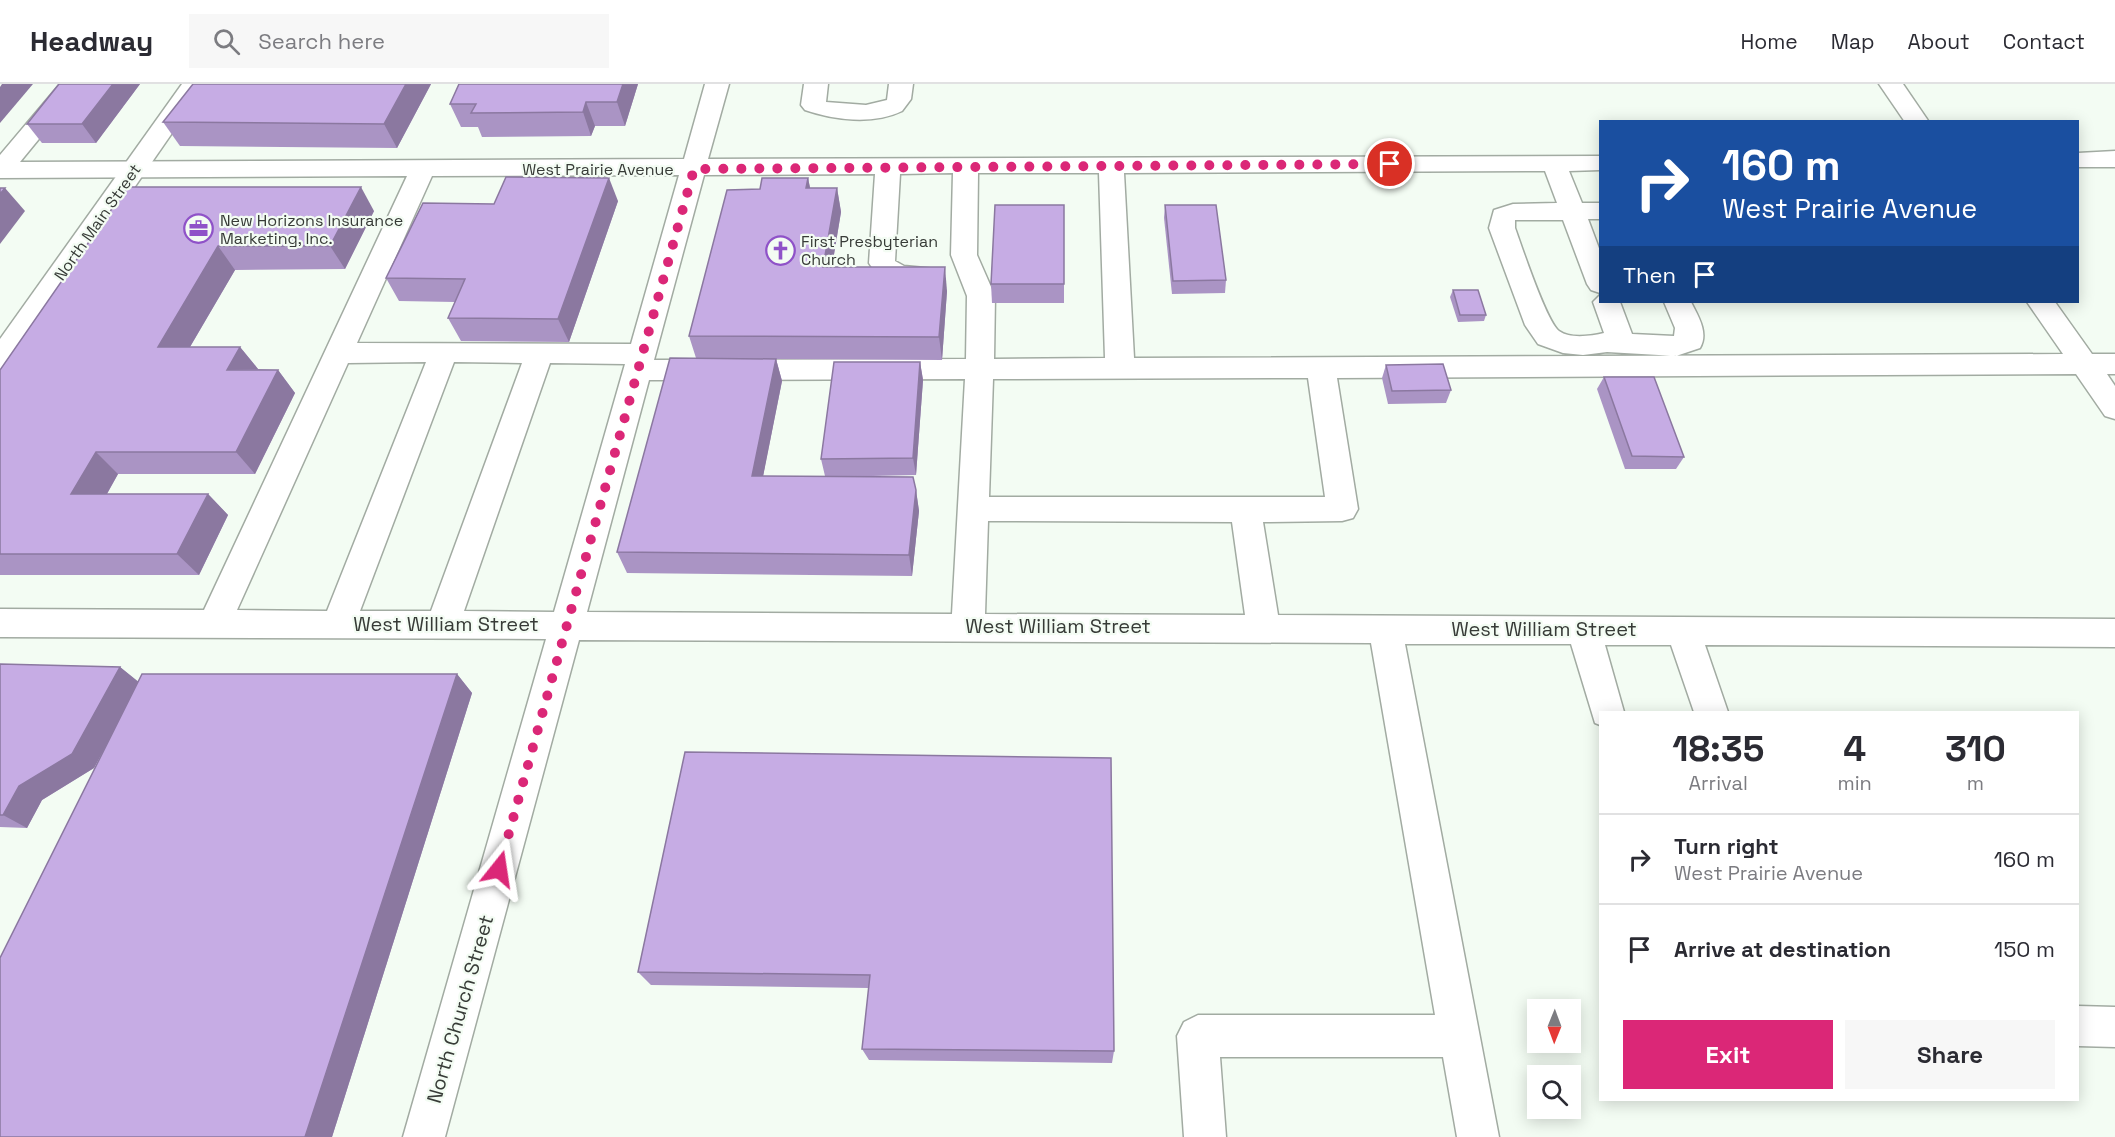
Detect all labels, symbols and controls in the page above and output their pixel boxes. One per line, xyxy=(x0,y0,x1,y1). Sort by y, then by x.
search box xyxy=(189,14,609,68)
text: Headway xyxy=(30,23,153,59)
icon: search xyxy=(210,25,243,58)
text: Search here xyxy=(258,27,385,55)
text: Home xyxy=(1740,28,1798,55)
text: Map xyxy=(1831,28,1875,55)
text: About xyxy=(1908,28,1970,55)
text: Contact xyxy=(2003,28,2085,55)
pin xyxy=(1364,138,1415,189)
text: 160 m xyxy=(1722,139,1841,192)
icon: right xyxy=(1623,144,1701,222)
icon: arrive xyxy=(1373,147,1406,180)
street label: West Prairie Avenue xyxy=(522,159,674,180)
street label: North Main Street xyxy=(49,160,145,285)
text: West Prairie Avenue xyxy=(1722,191,1977,226)
place label: New Horizons Insurance Marketing, Inc. xyxy=(220,210,403,249)
office icon: New Horizons Insurance Marketing, Inc. xyxy=(183,213,215,245)
place label: First Presbyterian Church xyxy=(801,231,938,270)
church icon: First Presbyterian Church xyxy=(764,234,796,266)
icon: arrive xyxy=(1688,258,1721,291)
text: Then xyxy=(1623,261,1676,289)
street label: West William Street xyxy=(353,611,539,637)
street label: West William Street xyxy=(965,613,1151,639)
street label: West William Street xyxy=(1451,616,1637,642)
text: 18:35 xyxy=(1672,726,1764,772)
text: 4 xyxy=(1843,726,1866,772)
text: 310 xyxy=(1945,726,2006,772)
text: Arrival xyxy=(1688,770,1748,796)
text: min xyxy=(1837,770,1872,796)
text: m xyxy=(1967,770,1984,796)
text: Turn right xyxy=(1674,832,1779,860)
position arrow xyxy=(467,837,531,901)
icon: right xyxy=(1623,843,1656,876)
text: 160 m xyxy=(1994,845,2055,873)
text: West Prairie Avenue xyxy=(1674,860,1863,886)
street label: North Church Street xyxy=(421,912,499,1106)
icon: arrive xyxy=(1623,933,1656,966)
text: Arrive at destination xyxy=(1674,935,1891,963)
text: 150 m xyxy=(1994,935,2055,963)
north arrow xyxy=(1527,999,1581,1053)
map controls xyxy=(1527,999,1581,1119)
button: Exit xyxy=(1623,1020,1833,1089)
button: Share xyxy=(1845,1020,2055,1089)
button: search xyxy=(1527,1065,1581,1119)

